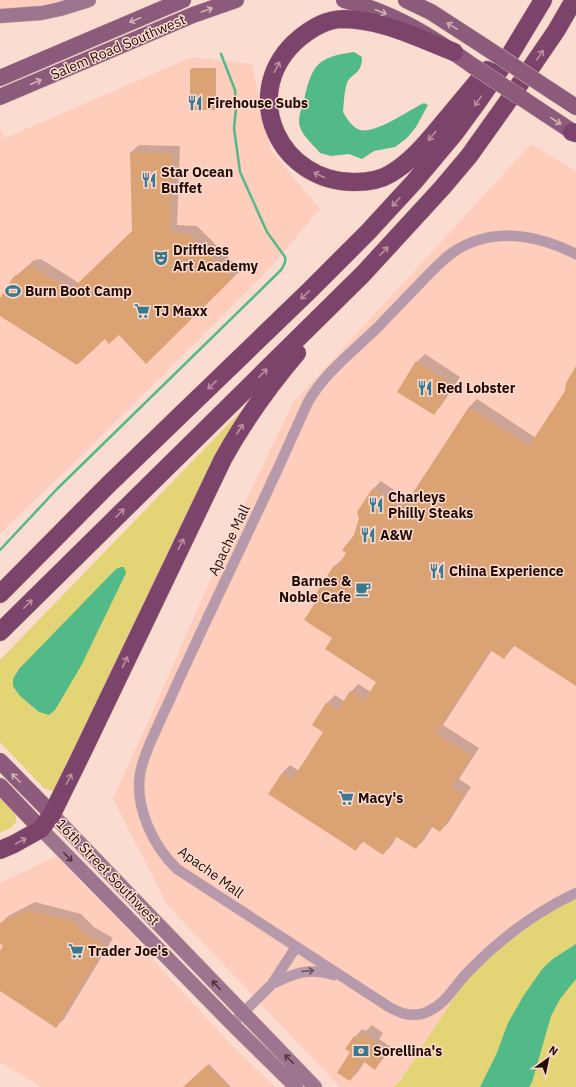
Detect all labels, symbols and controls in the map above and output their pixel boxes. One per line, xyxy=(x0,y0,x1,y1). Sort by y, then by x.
one-way arrow xyxy=(201,5,213,13)
one-way arrow xyxy=(375,8,387,16)
street label: Salem Road Southwest xyxy=(48,10,188,84)
one-way arrow xyxy=(129,17,141,24)
one-way arrow xyxy=(446,21,458,29)
one-way arrow xyxy=(536,49,544,61)
one-way arrow xyxy=(273,61,281,73)
one-way arrow xyxy=(30,78,42,85)
restaurant icon: Firehouse Subs xyxy=(186,94,204,112)
place label: Firehouse Subs xyxy=(207,94,308,112)
one-way arrow xyxy=(474,96,482,107)
one-way arrow xyxy=(551,117,562,125)
one-way arrow xyxy=(427,131,436,142)
place label: Star Ocean Buffet xyxy=(161,163,233,197)
restaurant icon: Star Ocean Buffet xyxy=(140,171,158,189)
one-way arrow xyxy=(313,171,325,178)
one-way arrow xyxy=(391,197,401,207)
place label: Driftless Art Academy xyxy=(173,241,259,275)
one-way arrow xyxy=(380,246,389,256)
theatre icon: Driftless Art Academy xyxy=(152,249,170,267)
sports icon: Burn Boot Camp xyxy=(4,282,22,300)
place label: Burn Boot Camp xyxy=(25,282,132,300)
one-way arrow xyxy=(300,290,310,300)
supermarket icon: TJ Maxx xyxy=(133,302,151,320)
place label: TJ Maxx xyxy=(154,302,208,320)
one-way arrow xyxy=(258,368,268,377)
restaurant icon: Red Lobster xyxy=(416,379,434,397)
place label: Red Lobster xyxy=(437,379,516,397)
one-way arrow xyxy=(207,381,217,390)
one-way arrow xyxy=(236,423,244,434)
place label: Charleys Philly Steaks xyxy=(388,488,473,522)
restaurant icon: Charleys Philly Steaks xyxy=(367,496,385,514)
street label: Apache Mall xyxy=(204,501,254,579)
one-way arrow xyxy=(115,508,125,518)
restaurant icon: A&W xyxy=(359,526,377,544)
place label: A&W xyxy=(380,526,413,544)
one-way arrow xyxy=(178,539,185,551)
restaurant icon: China Experience xyxy=(428,562,446,580)
place label: China Experience xyxy=(449,562,564,580)
place label: Barnes & Noble Cafe xyxy=(279,572,352,606)
cafe icon: Barnes & Noble Cafe xyxy=(354,580,372,598)
one-way arrow xyxy=(23,599,33,609)
one-way arrow xyxy=(122,656,129,668)
one-way arrow xyxy=(11,773,21,783)
one-way arrow xyxy=(66,773,73,785)
supermarket icon: Macy's xyxy=(337,789,355,807)
place label: Macy's xyxy=(358,789,403,807)
street label: 16th Street Southwest xyxy=(52,815,164,929)
one-way arrow xyxy=(15,836,27,844)
street label: Apache Mall xyxy=(175,842,248,902)
one-way arrow xyxy=(63,852,73,862)
supermarket icon: Trader Joe's xyxy=(67,942,85,960)
place label: Trader Joe's xyxy=(88,942,168,960)
one-way arrow xyxy=(301,968,314,975)
one-way arrow xyxy=(211,980,220,990)
north arrow xyxy=(528,1039,568,1079)
bank icon: Sorellina's xyxy=(352,1042,370,1060)
place label: Sorellina's xyxy=(373,1042,442,1060)
text: N xyxy=(546,1043,561,1059)
one-way arrow xyxy=(284,1054,293,1064)

